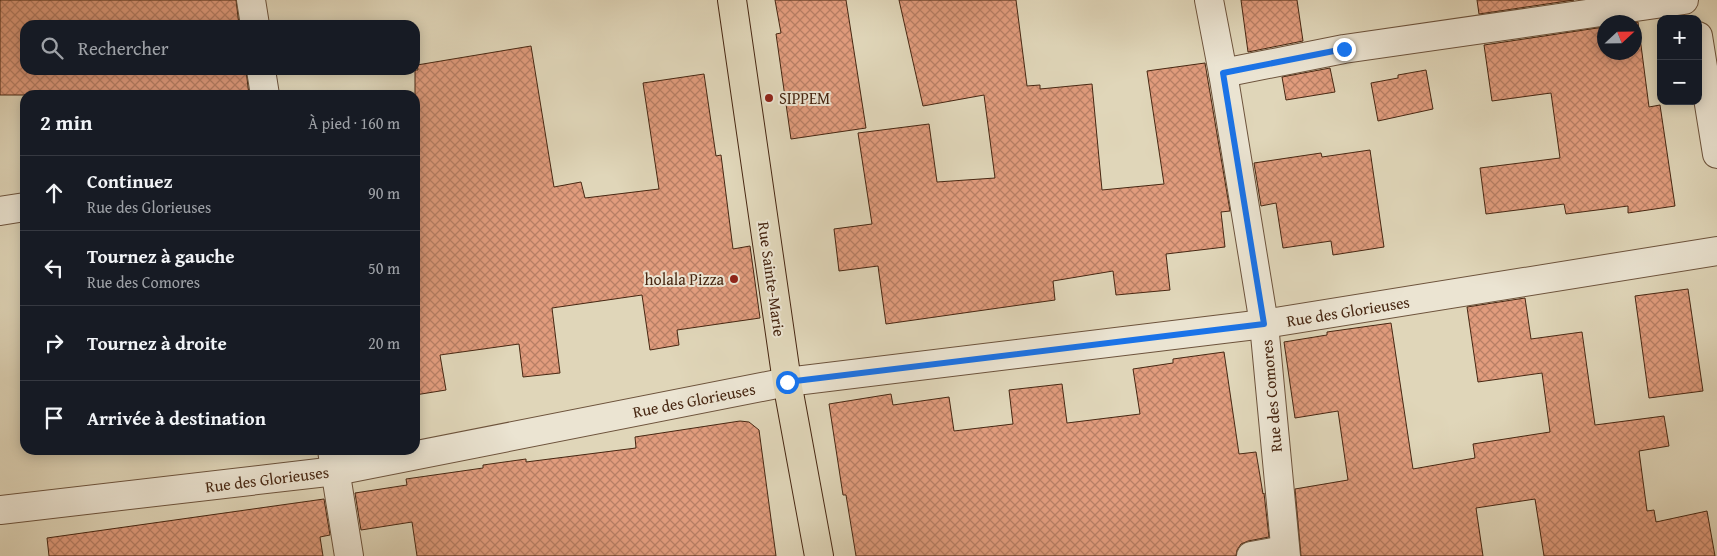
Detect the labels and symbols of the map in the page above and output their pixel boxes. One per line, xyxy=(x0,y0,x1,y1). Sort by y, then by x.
north arrow xyxy=(1597,15,1642,60)
route end xyxy=(1333,38,1356,61)
place label: SIPPEM xyxy=(779,86,830,110)
marker: SIPPEM xyxy=(763,92,775,104)
street label: Rue Sainte-Marie xyxy=(752,220,792,338)
place label: holala Pizza xyxy=(645,267,724,291)
marker: holala Pizza xyxy=(728,273,740,285)
street label: Rue des Glorieuses xyxy=(1285,289,1411,333)
street label: Rue des Comores xyxy=(1254,339,1288,453)
route start xyxy=(776,371,799,394)
street label: Rue des Glorieuses xyxy=(631,376,757,424)
street label: Rue des Glorieuses xyxy=(204,460,330,498)

